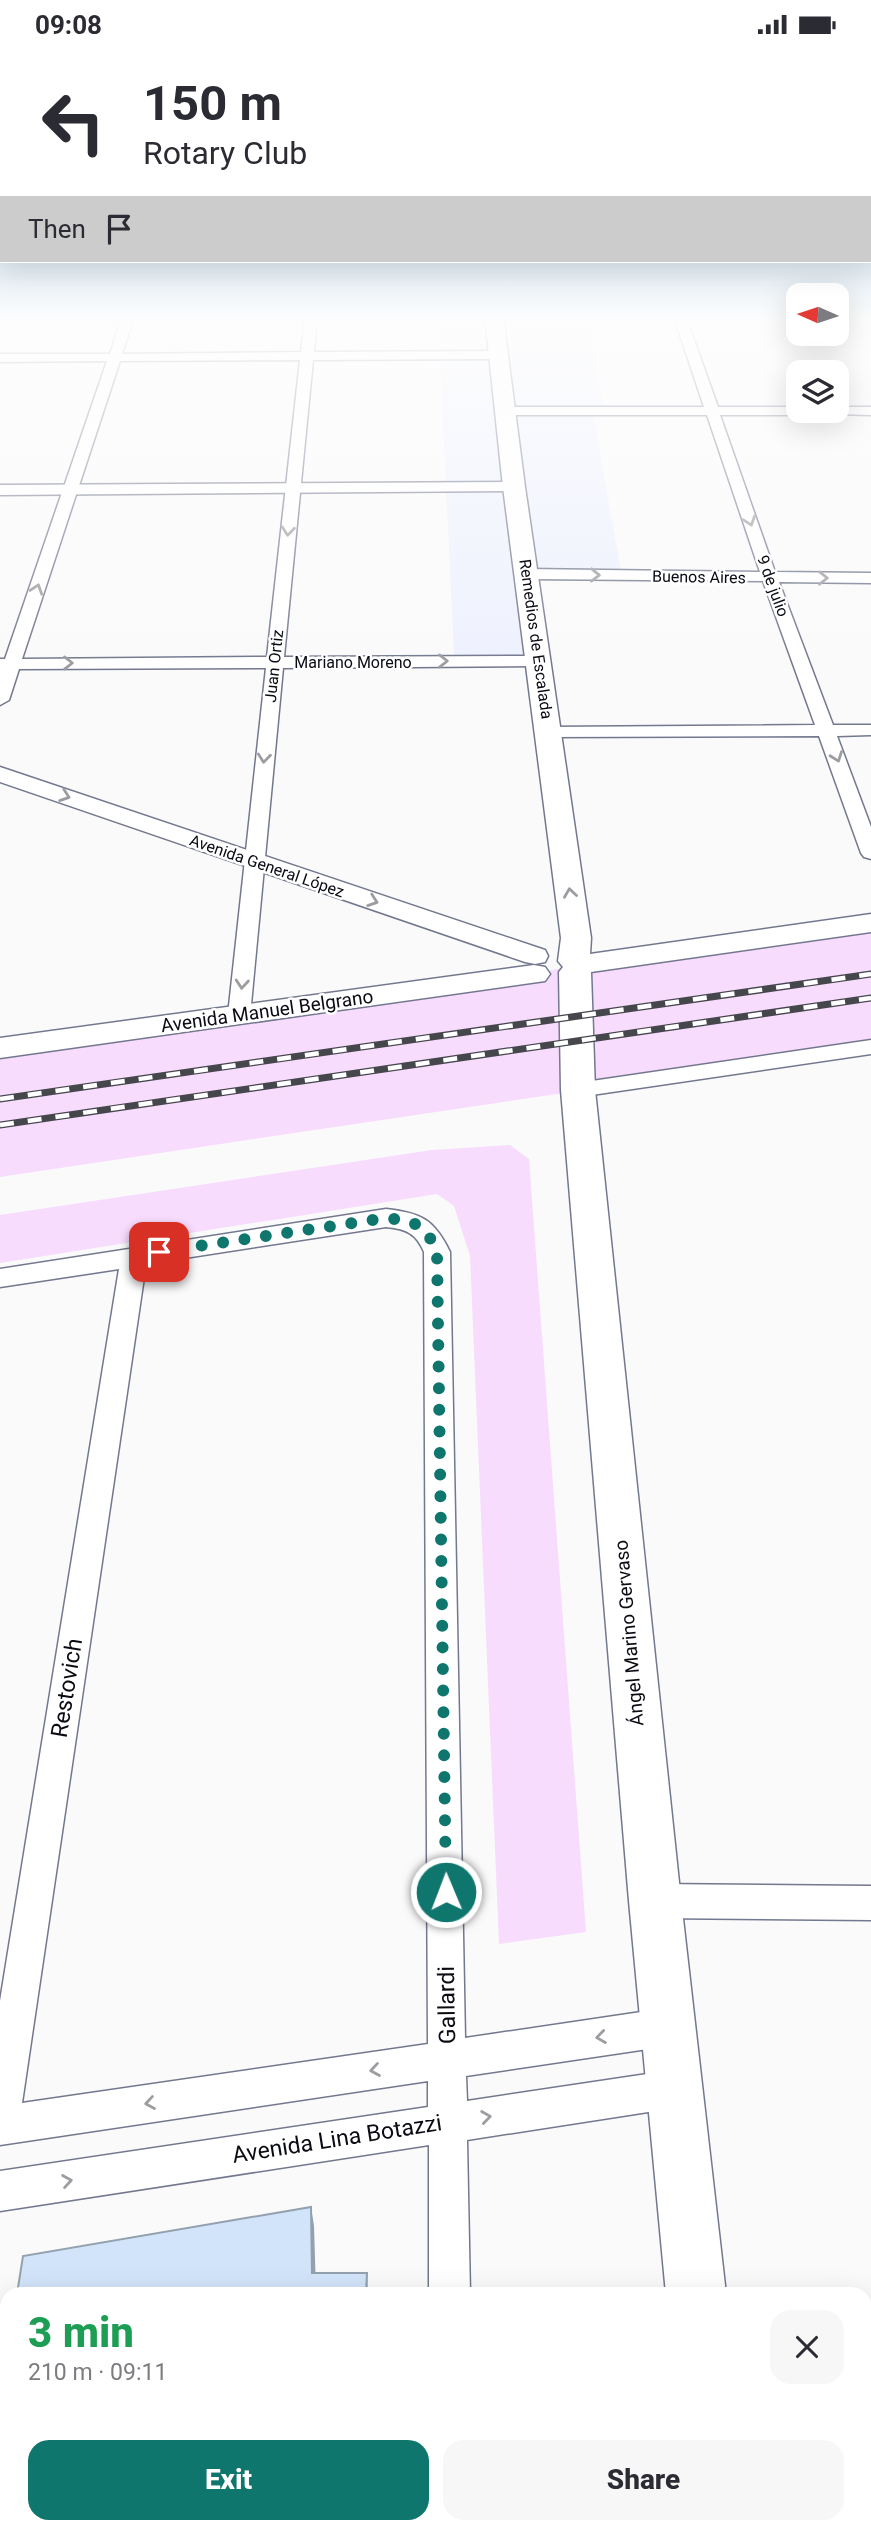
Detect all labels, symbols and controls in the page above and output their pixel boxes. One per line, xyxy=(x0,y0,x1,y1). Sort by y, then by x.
text: 09:08 xyxy=(35,10,102,40)
text: 150 m xyxy=(143,75,282,132)
icon: left xyxy=(28,77,119,168)
text: Rotary Club xyxy=(143,134,307,172)
icon: arrive xyxy=(100,210,138,248)
text: Then xyxy=(28,214,86,244)
north arrow xyxy=(786,283,849,347)
map controls xyxy=(786,283,849,423)
button: layers xyxy=(786,360,849,423)
one-way arrow xyxy=(742,514,756,526)
one-way arrow xyxy=(281,526,296,537)
street label: 9 de julio xyxy=(753,553,793,619)
street label: Remedios de Escalada xyxy=(515,558,557,720)
street label: Buenos Aires xyxy=(652,567,746,587)
one-way arrow xyxy=(590,568,601,583)
one-way arrow xyxy=(818,570,828,586)
one-way arrow xyxy=(29,583,43,596)
street label: Juan Ortiz xyxy=(261,629,287,703)
street label: Mariano Moreno xyxy=(294,653,412,672)
one-way arrow xyxy=(438,653,448,669)
one-way arrow xyxy=(63,655,74,671)
one-way arrow xyxy=(829,751,843,763)
one-way arrow xyxy=(257,752,272,763)
one-way arrow xyxy=(58,788,70,802)
street label: Avenida General López xyxy=(187,831,347,901)
one-way arrow xyxy=(563,887,578,899)
one-way arrow xyxy=(366,893,378,908)
one-way arrow xyxy=(235,979,250,990)
street label: Avenida Manuel Belgrano xyxy=(159,985,375,1037)
pin xyxy=(129,1222,189,1282)
icon: arrive xyxy=(140,1233,178,1271)
street label: Ángel Marino Gervaso xyxy=(609,1539,649,1727)
street label: Restovich xyxy=(46,1637,88,1739)
position arrow xyxy=(409,1855,483,1929)
street label: Gallardi xyxy=(433,1966,461,2044)
one-way arrow xyxy=(595,2029,606,2044)
one-way arrow xyxy=(370,2062,381,2077)
one-way arrow xyxy=(145,2096,156,2111)
street label: Avenida Lina Botazzi xyxy=(230,2109,444,2169)
one-way arrow xyxy=(480,2109,492,2124)
one-way arrow xyxy=(62,2174,73,2189)
text: 3 min xyxy=(28,2308,134,2357)
button: close xyxy=(770,2310,844,2384)
text: 210 m · 09:11 xyxy=(28,2359,167,2386)
button: Exit xyxy=(28,2440,429,2520)
button: Share xyxy=(443,2440,844,2520)

